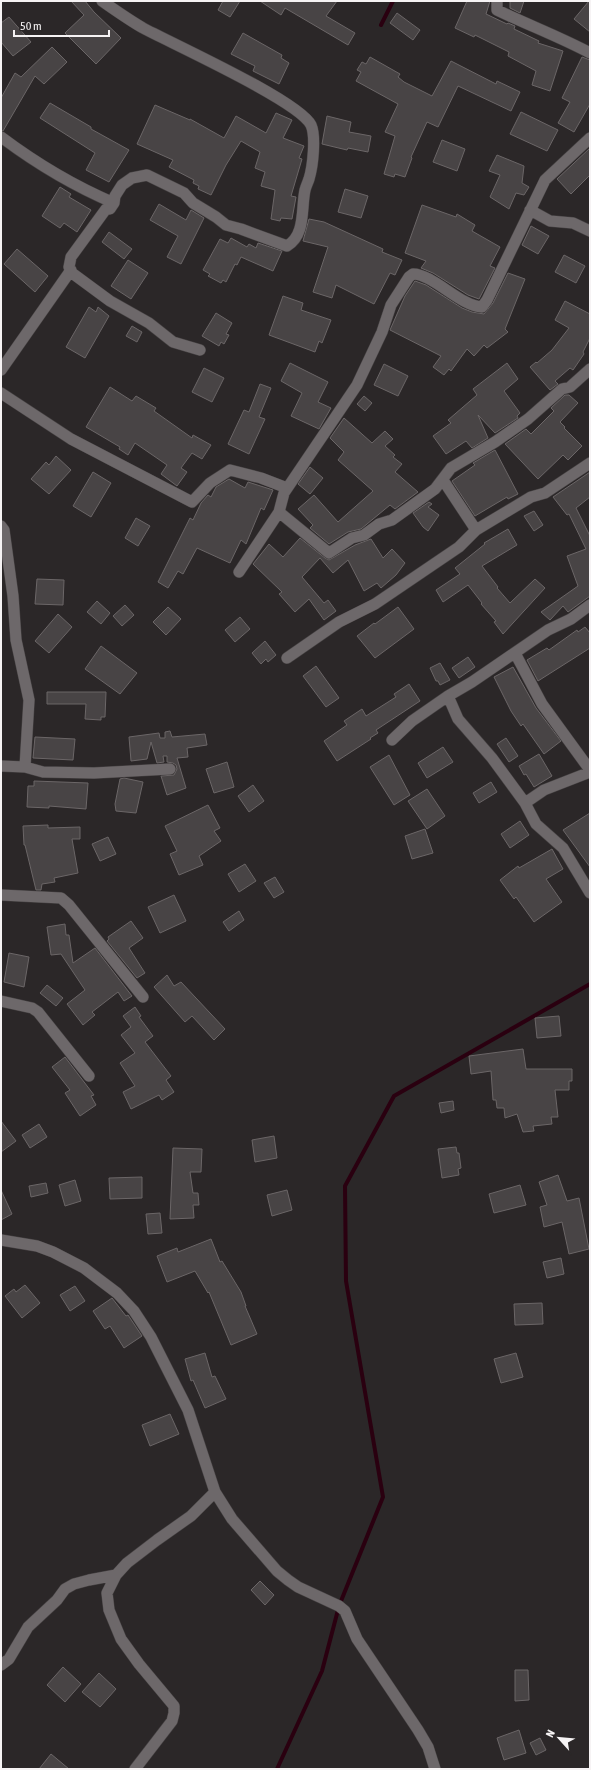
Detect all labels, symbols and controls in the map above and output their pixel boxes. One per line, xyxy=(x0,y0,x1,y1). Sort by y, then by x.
scale bar xyxy=(14,12,109,38)
text: 50 m xyxy=(20,19,42,33)
north arrow xyxy=(539,1718,579,1758)
text: N xyxy=(543,1728,557,1739)

